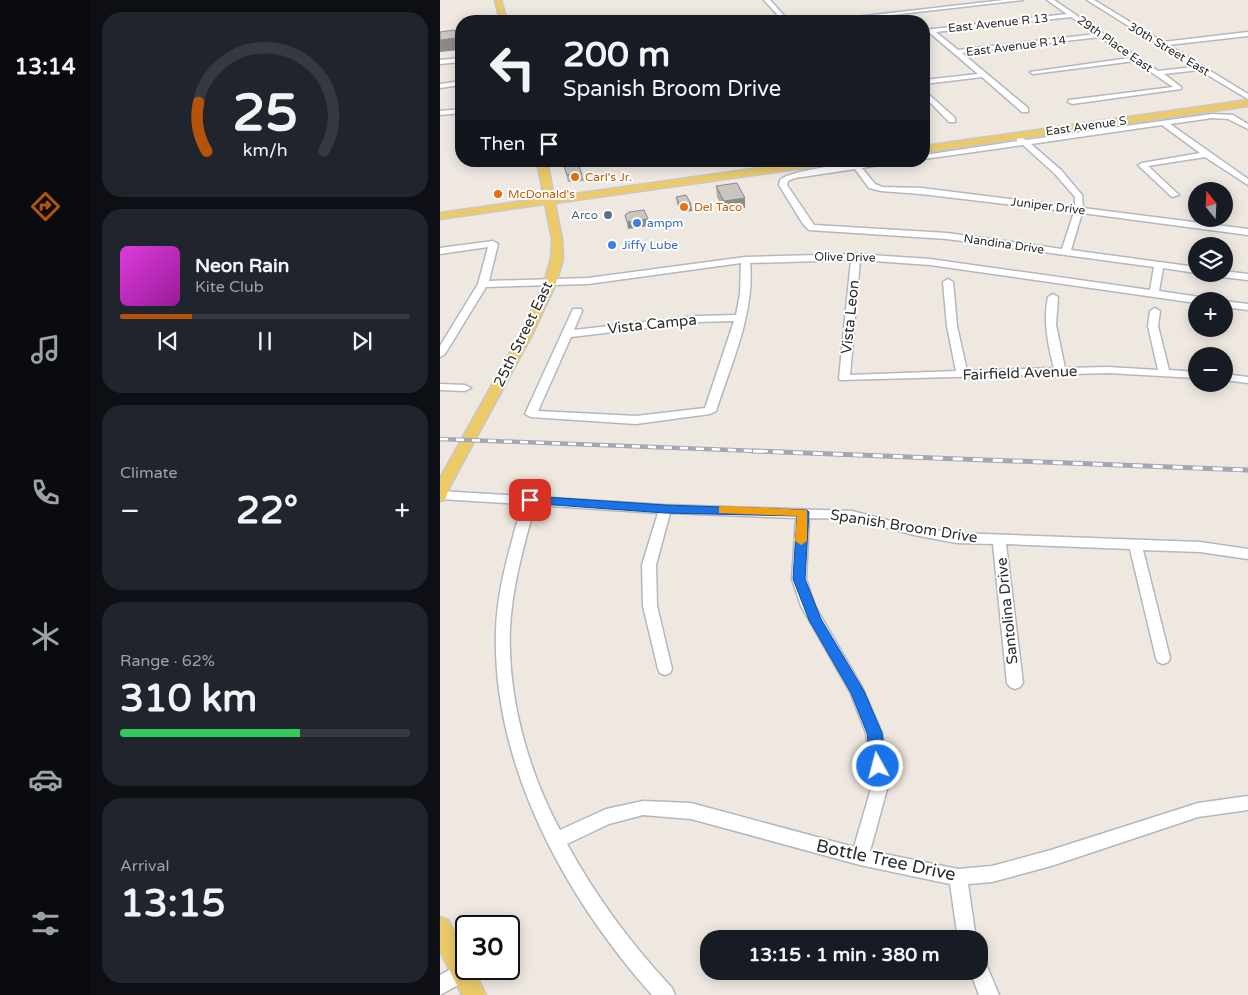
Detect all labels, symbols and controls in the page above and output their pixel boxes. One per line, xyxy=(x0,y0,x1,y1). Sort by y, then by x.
street label: East Avenue R 13 xyxy=(947,11,1049,35)
street label: 29th Place East xyxy=(1075,13,1156,75)
street label: 30th Street East xyxy=(1126,19,1212,79)
street label: East Avenue R 14 xyxy=(965,33,1067,59)
text: 200 m xyxy=(563,34,670,76)
icon: left xyxy=(480,35,545,100)
text: 13:14 xyxy=(15,54,75,80)
text: Spanish Broom Drive xyxy=(563,76,781,102)
text: 25 xyxy=(232,82,298,145)
street label: East Avenue S xyxy=(1045,113,1127,139)
icon: arrive xyxy=(535,130,563,158)
text: Then xyxy=(480,133,525,155)
text: km/h xyxy=(243,140,287,161)
place label: Carl's Jr. xyxy=(585,170,632,184)
marker: Carl's Jr. xyxy=(569,171,581,183)
north arrow xyxy=(1188,182,1232,228)
map controls xyxy=(1188,182,1233,392)
place label: McDonald's xyxy=(508,187,575,201)
marker: McDonald's xyxy=(492,188,504,200)
icon: directions xyxy=(28,189,63,224)
street label: Juniper Drive xyxy=(1010,194,1086,218)
place label: Del Taco xyxy=(694,200,742,214)
marker: Del Taco xyxy=(678,201,690,213)
place label: Arco xyxy=(571,208,598,222)
marker: Arco xyxy=(602,209,614,221)
place label: ampm xyxy=(647,216,683,230)
marker: ampm xyxy=(631,217,643,229)
street label: Nandina Drive xyxy=(963,231,1045,257)
button: layers xyxy=(1188,237,1233,282)
place label: Jiffy Lube xyxy=(622,238,678,252)
marker: Jiffy Lube xyxy=(606,239,618,251)
street label: Olive Drive xyxy=(814,249,876,265)
text: Neon Rain xyxy=(195,255,289,277)
text: Kite Club xyxy=(195,277,264,297)
street label: 25th Street East xyxy=(490,278,556,390)
street label: Vista Leon xyxy=(837,279,863,355)
button: + xyxy=(1188,292,1233,337)
street label: Vista Campa xyxy=(606,310,698,338)
icon: previous xyxy=(154,327,182,355)
icon: pause xyxy=(251,327,279,355)
icon: next xyxy=(348,327,376,355)
icon: music xyxy=(28,332,63,367)
button: − xyxy=(1188,347,1233,392)
street label: Fairfield Avenue xyxy=(962,362,1078,384)
text: Climate xyxy=(120,463,178,483)
icon: phone xyxy=(28,475,63,510)
pin xyxy=(509,479,551,521)
icon: arrive xyxy=(516,486,544,514)
text: 22° xyxy=(236,488,298,534)
text: − xyxy=(120,494,140,528)
text: + xyxy=(394,494,410,528)
street label: Spanish Broom Drive xyxy=(829,505,979,547)
street label: Santolina Drive xyxy=(992,557,1022,665)
icon: climate xyxy=(28,619,63,654)
text: Range · 62% xyxy=(120,651,215,671)
text: 310 km xyxy=(120,676,257,722)
position arrow xyxy=(851,739,903,791)
icon: car xyxy=(28,762,63,797)
street label: Bottle Tree Drive xyxy=(814,834,958,886)
text: Arrival xyxy=(120,856,169,876)
text: 13:15 xyxy=(120,881,225,927)
icon: filters xyxy=(28,906,63,941)
speed limit sign: 30 xyxy=(455,915,520,980)
text: 13:15 · 1 min · 380 m xyxy=(748,944,940,966)

